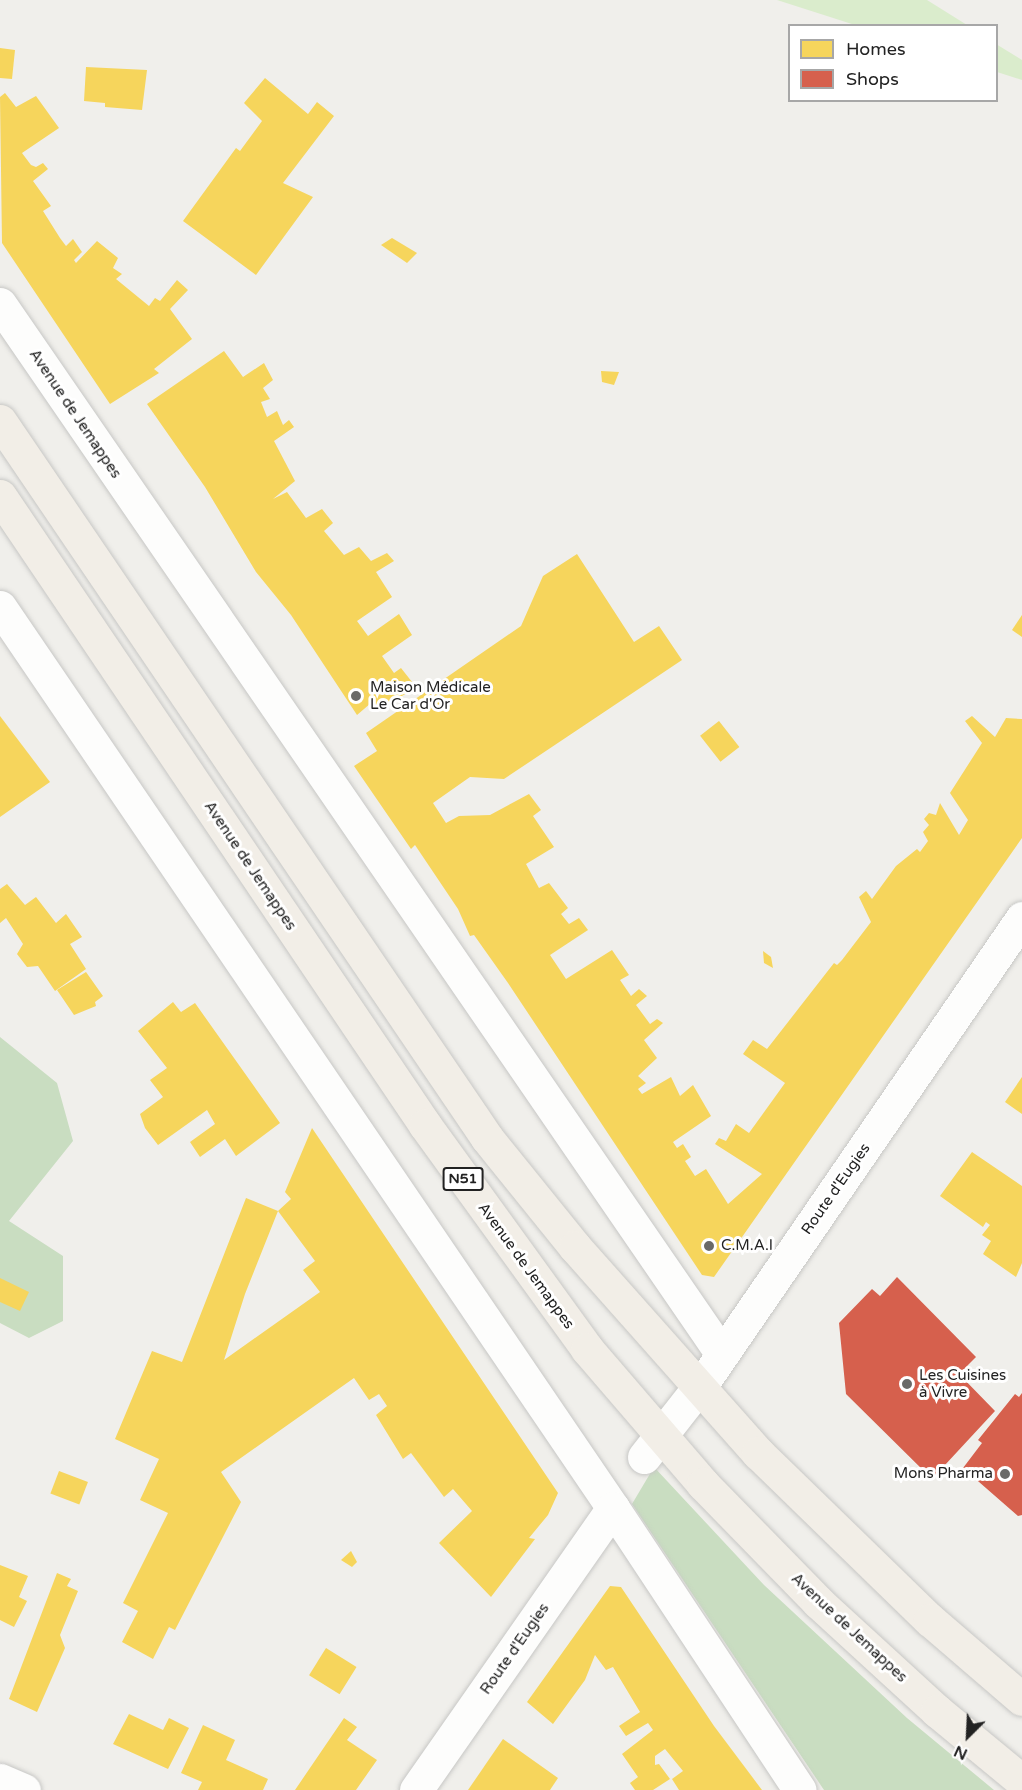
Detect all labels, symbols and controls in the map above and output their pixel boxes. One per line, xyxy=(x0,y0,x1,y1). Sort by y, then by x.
legend xyxy=(788,24,998,102)
text: Homes xyxy=(846,38,906,60)
text: Shops xyxy=(846,68,899,90)
street label: Avenue de Jemappes xyxy=(25,346,125,482)
place label: Maison Médicale Le Car d'Or xyxy=(370,678,491,713)
marker: Maison Médicale Le Car d'Or xyxy=(347,687,365,705)
street label: Avenue de Jemappes xyxy=(200,798,300,934)
street label: Route d'Eugies xyxy=(798,1140,874,1238)
road number: N51 xyxy=(442,1168,484,1190)
street label: Avenue de Jemappes xyxy=(474,1199,578,1333)
place label: C.M.A.I xyxy=(721,1237,773,1255)
marker: C.M.A.I xyxy=(702,1239,716,1253)
place label: Les Cuisines à Vivre xyxy=(919,1366,1006,1401)
marker: Les Cuisines à Vivre xyxy=(900,1377,914,1391)
place label: Mons Pharma xyxy=(894,1465,993,1483)
marker: Mons Pharma xyxy=(998,1467,1012,1481)
street label: Avenue de Jemappes xyxy=(787,1570,911,1686)
street label: Route d'Eugies xyxy=(477,1600,553,1698)
north arrow xyxy=(938,1706,998,1766)
text: N xyxy=(951,1741,971,1764)

